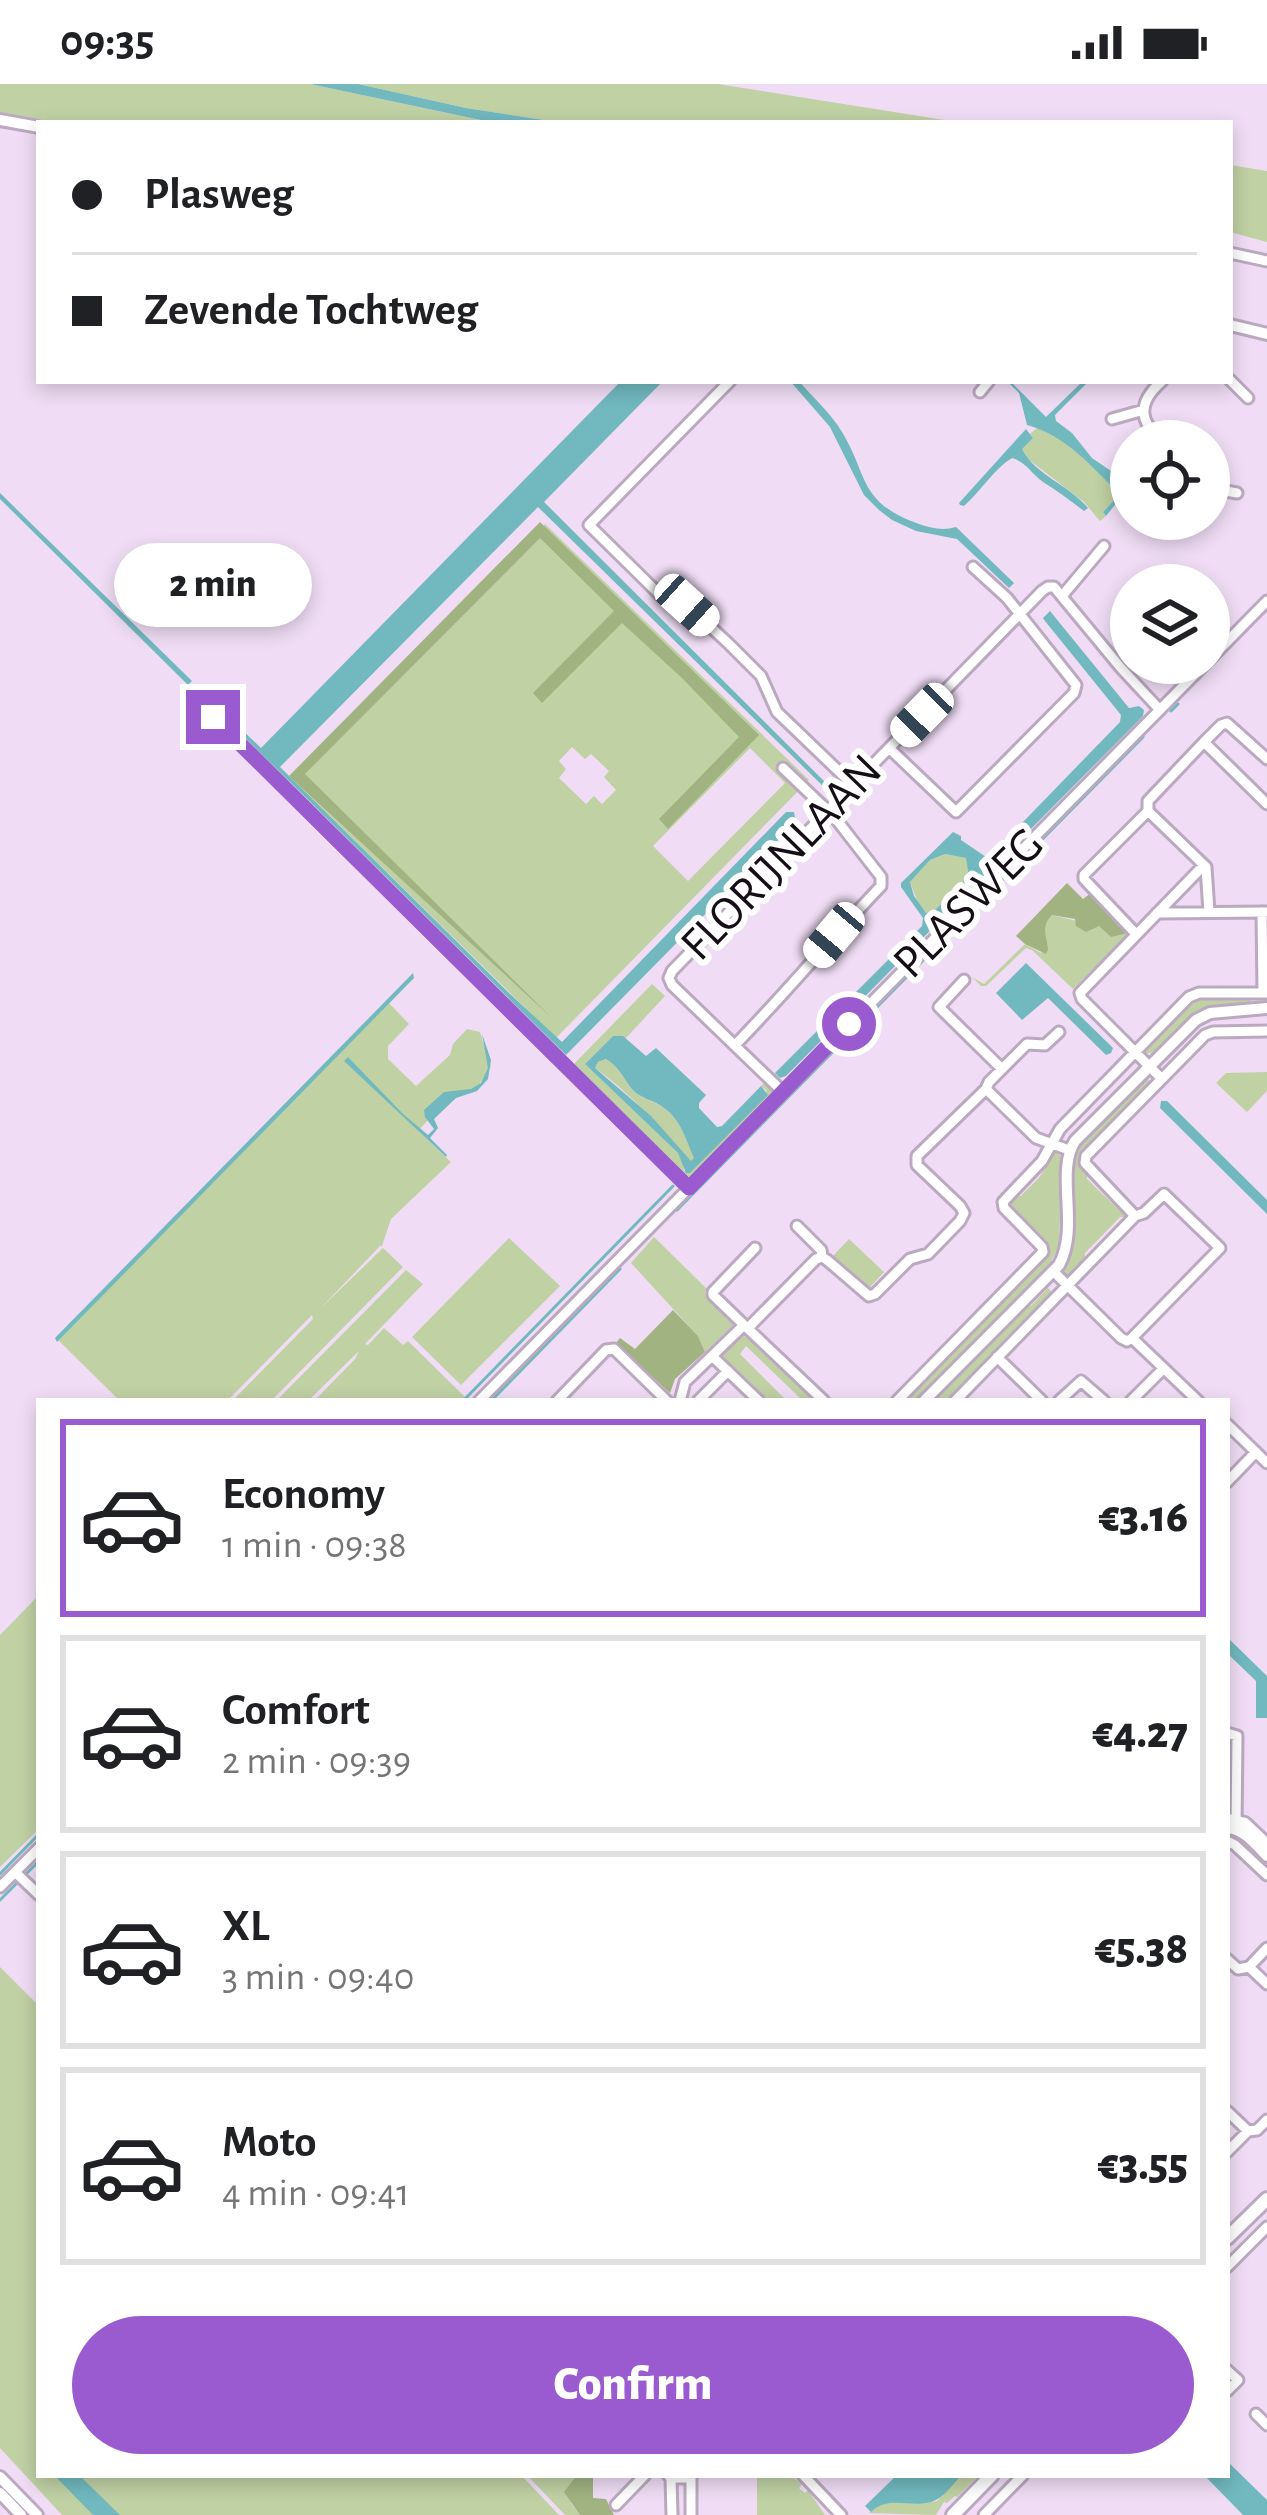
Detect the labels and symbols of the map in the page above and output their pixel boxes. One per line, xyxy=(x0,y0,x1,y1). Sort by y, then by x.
callout: 2 min xyxy=(114,543,312,627)
car xyxy=(648,568,726,642)
car xyxy=(884,677,960,753)
route end xyxy=(186,690,240,744)
street label: FLORIJNLAAN xyxy=(673,746,891,970)
street label: PLASWEG xyxy=(885,820,1053,988)
car xyxy=(797,896,871,974)
route start xyxy=(822,997,876,1051)

